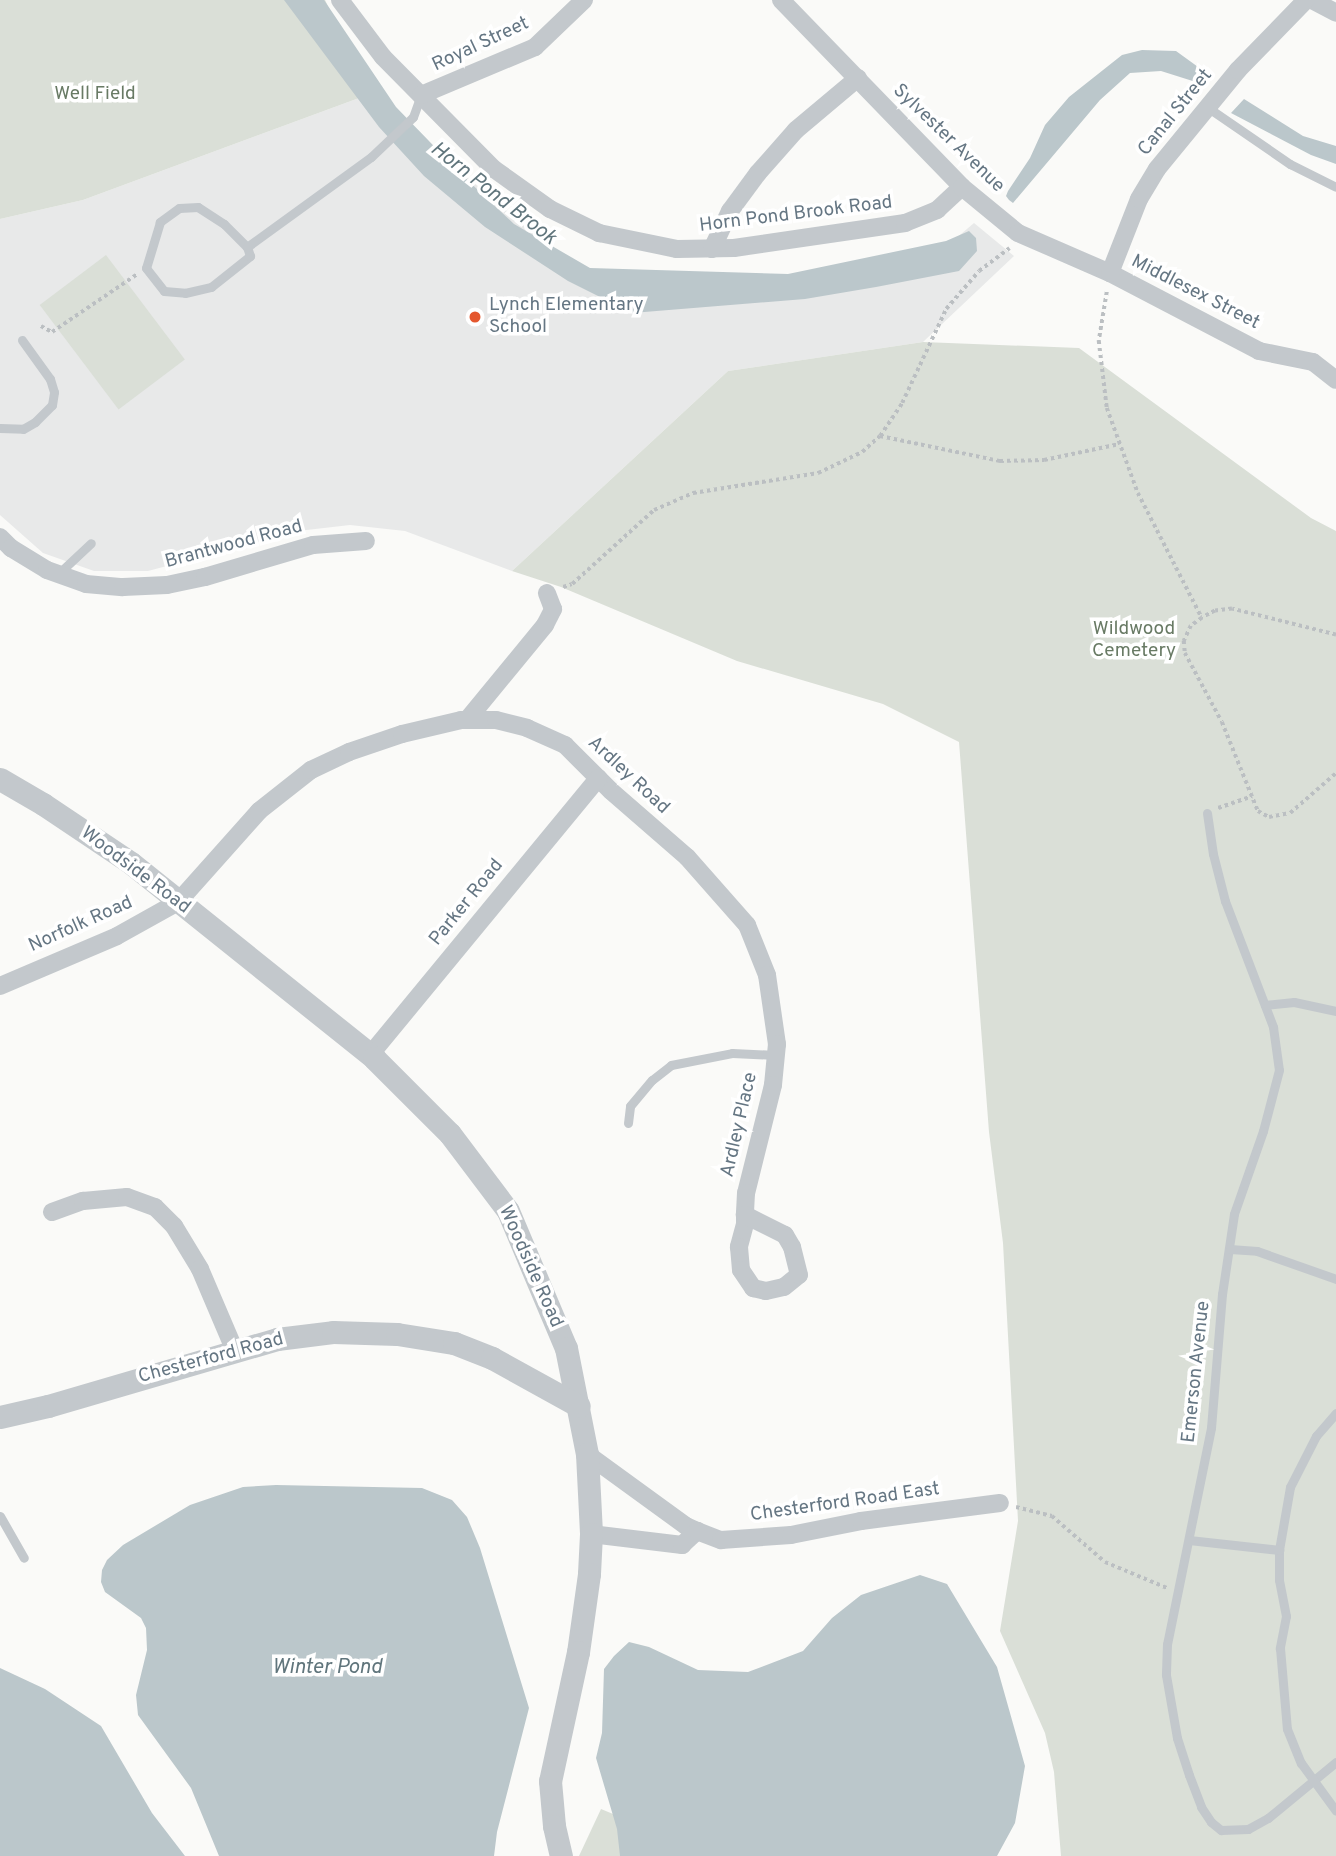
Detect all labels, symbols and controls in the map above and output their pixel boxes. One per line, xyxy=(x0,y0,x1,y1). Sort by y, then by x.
street label: Royal Street xyxy=(429,13,533,77)
street label: Canal Street xyxy=(1134,65,1218,161)
street label: Sylvester Avenue xyxy=(887,80,1009,198)
park label: Well Field xyxy=(54,84,136,106)
water label: Horn Pond Brook xyxy=(425,137,561,251)
street label: Horn Pond Brook Road xyxy=(698,192,894,238)
street label: Middlesex Street xyxy=(1127,251,1263,335)
place label: Lynch Elementary School xyxy=(489,295,644,339)
marker: Lynch Elementary School xyxy=(467,309,483,325)
street label: Brantwood Road xyxy=(163,516,305,574)
park label: Wildwood Cemetery xyxy=(1092,619,1176,663)
street label: Ardley Road xyxy=(582,732,674,820)
street label: Woodside Road xyxy=(76,822,194,920)
street label: Parker Road xyxy=(425,855,509,951)
street label: Norfolk Road xyxy=(25,892,137,958)
street label: Ardley Place xyxy=(717,1070,763,1180)
street label: Woodside Road xyxy=(493,1202,567,1332)
street label: Emerson Avenue xyxy=(1178,1300,1216,1444)
street label: Chesterford Road xyxy=(136,1329,286,1389)
street label: Chesterford Road East xyxy=(749,1478,941,1528)
water label: Winter Pond xyxy=(272,1655,382,1681)

